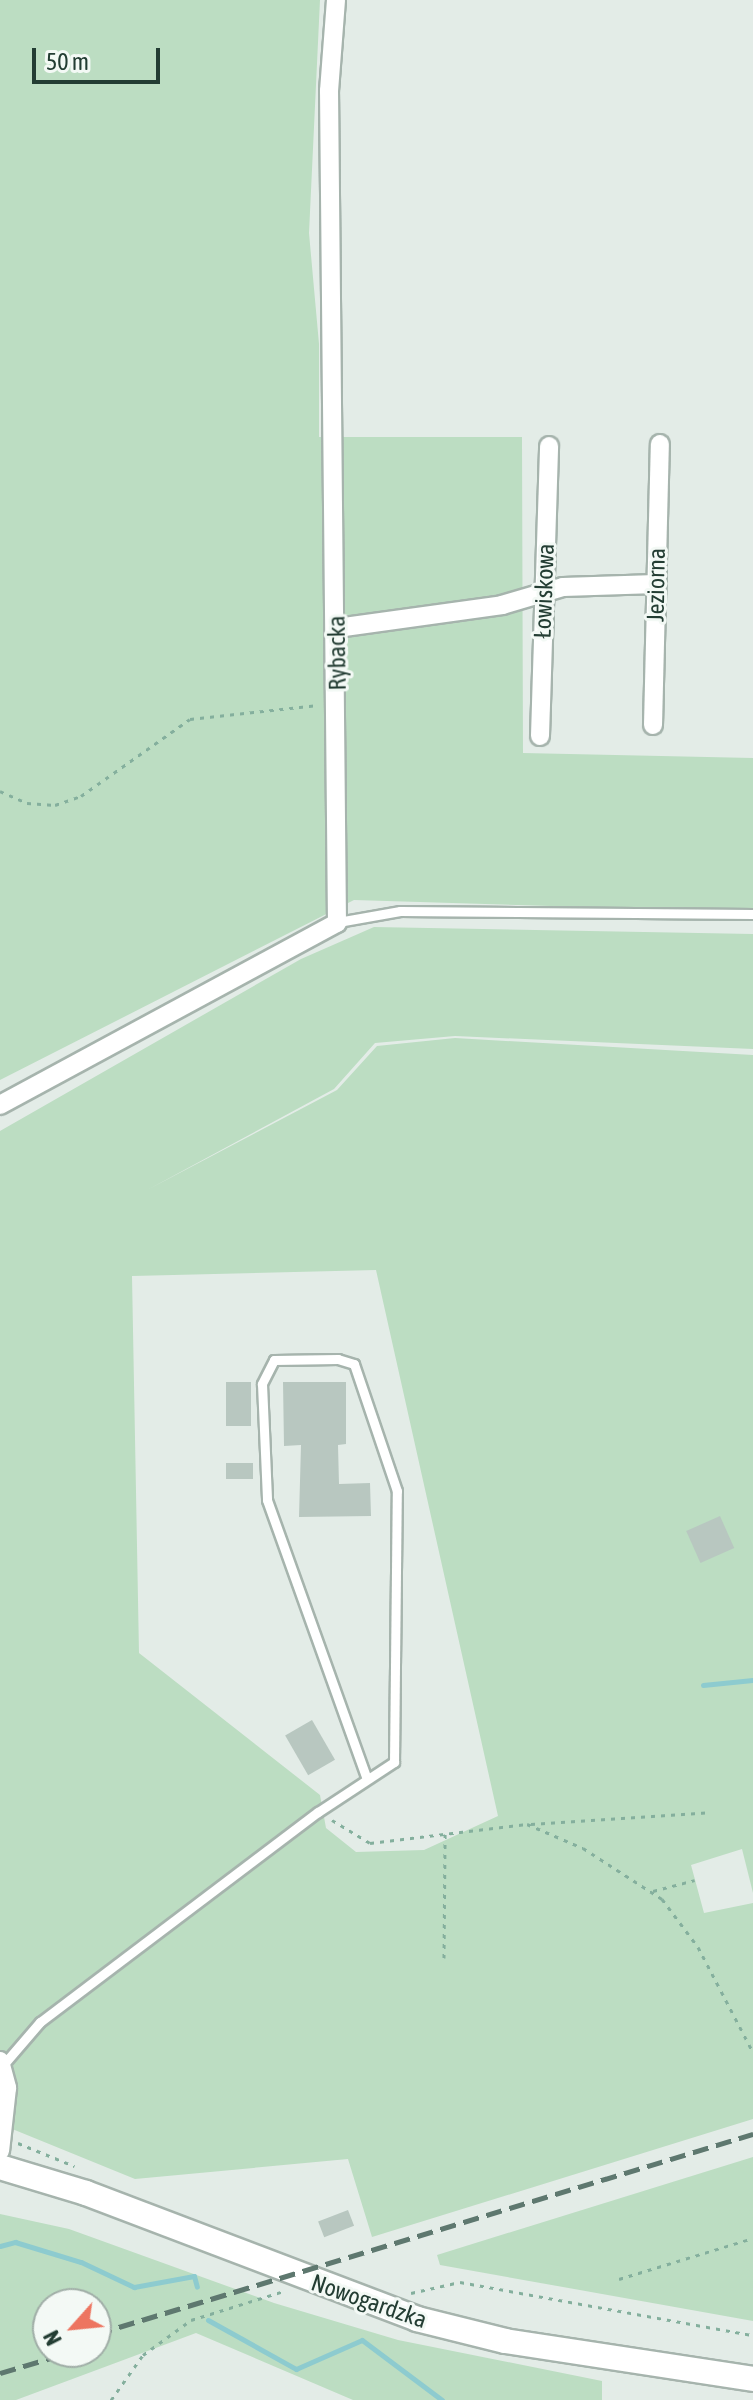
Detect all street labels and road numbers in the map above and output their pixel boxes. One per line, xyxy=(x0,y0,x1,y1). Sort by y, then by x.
street label: Łowiskowa xyxy=(528,543,560,639)
street label: Jeziorna xyxy=(641,548,671,622)
street label: Rybacka xyxy=(322,615,352,691)
street label: Nowogardzka xyxy=(307,2268,431,2334)

